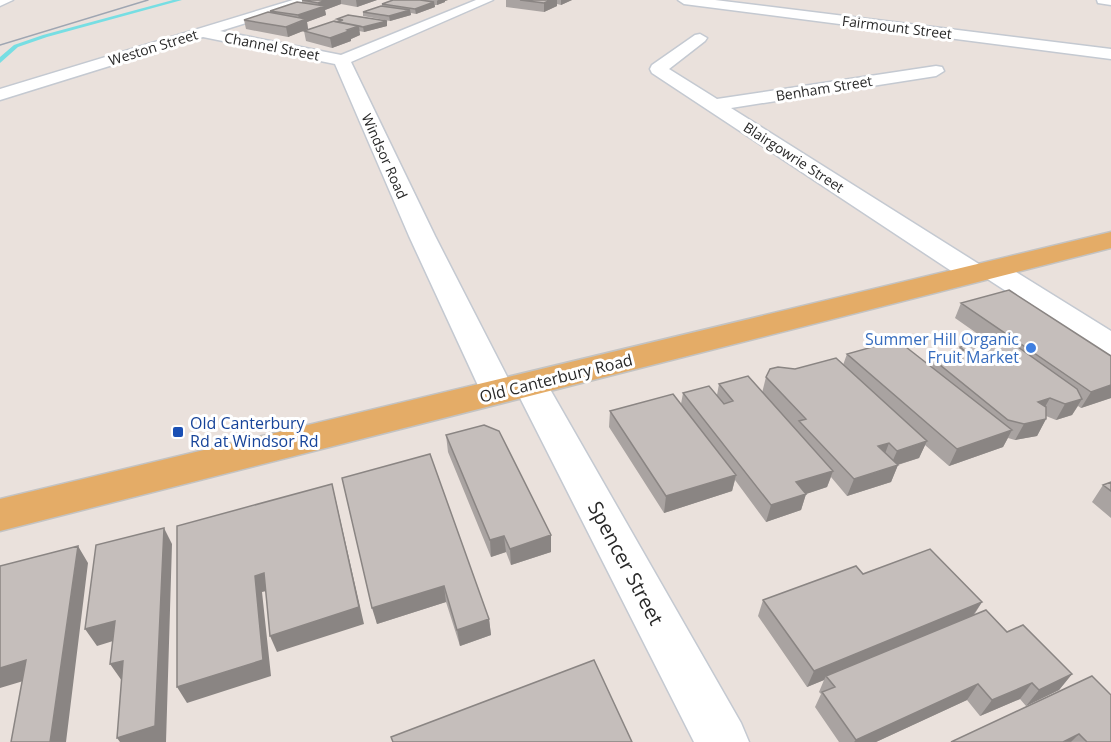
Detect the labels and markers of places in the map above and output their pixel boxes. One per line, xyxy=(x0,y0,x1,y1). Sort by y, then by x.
place label: Summer Hill Organic Fruit Market xyxy=(865,328,1019,368)
marker: Summer Hill Organic Fruit Market xyxy=(1024,341,1038,355)
place label: Old Canterbury Rd at Windsor Rd xyxy=(190,412,319,452)
marker: Old Canterbury Rd at Windsor Rd xyxy=(171,425,185,439)

